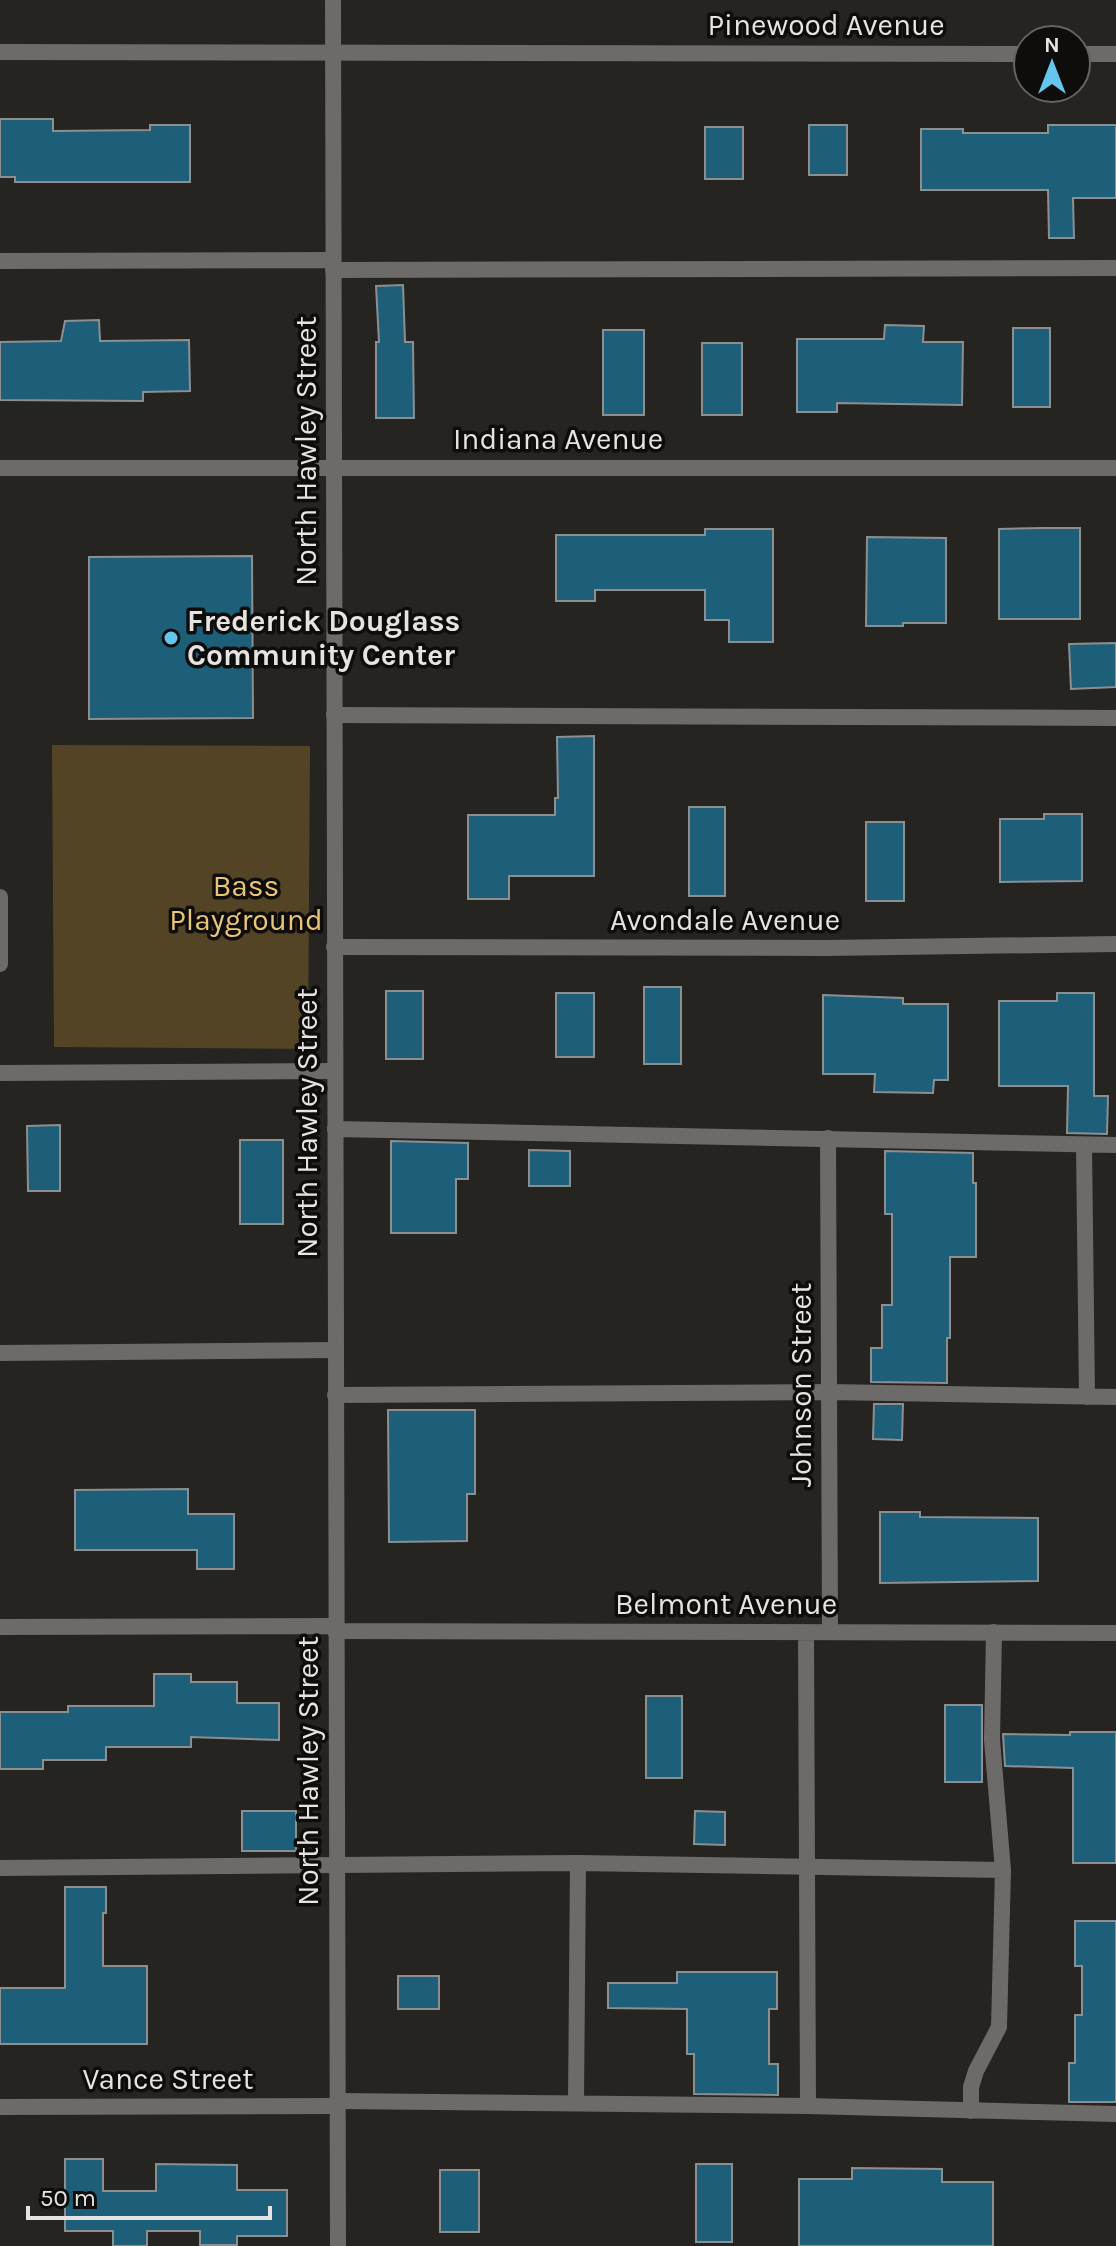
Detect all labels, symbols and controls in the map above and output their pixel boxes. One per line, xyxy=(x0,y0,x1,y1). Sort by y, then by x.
street label: Pinewood Avenue xyxy=(707,7,945,43)
north arrow xyxy=(1012,24,1092,104)
text: N xyxy=(1044,32,1060,58)
street label: North Hawley Street xyxy=(288,316,324,586)
street label: Indiana Avenue xyxy=(453,421,663,457)
place label: Frederick Douglass Community Center xyxy=(187,603,460,673)
marker: Frederick Douglass Community Center xyxy=(162,629,180,647)
park label: Bass Playground xyxy=(169,868,323,938)
street label: Avondale Avenue xyxy=(610,902,840,938)
street label: North Hawley Street xyxy=(289,988,325,1258)
street label: Johnson Street xyxy=(783,1283,819,1487)
street label: Belmont Avenue xyxy=(615,1586,837,1622)
street label: North Hawley Street xyxy=(290,1636,326,1906)
street label: Vance Street xyxy=(83,2061,253,2097)
scale bar xyxy=(28,2170,270,2220)
text: 50 m xyxy=(40,2184,96,2212)

